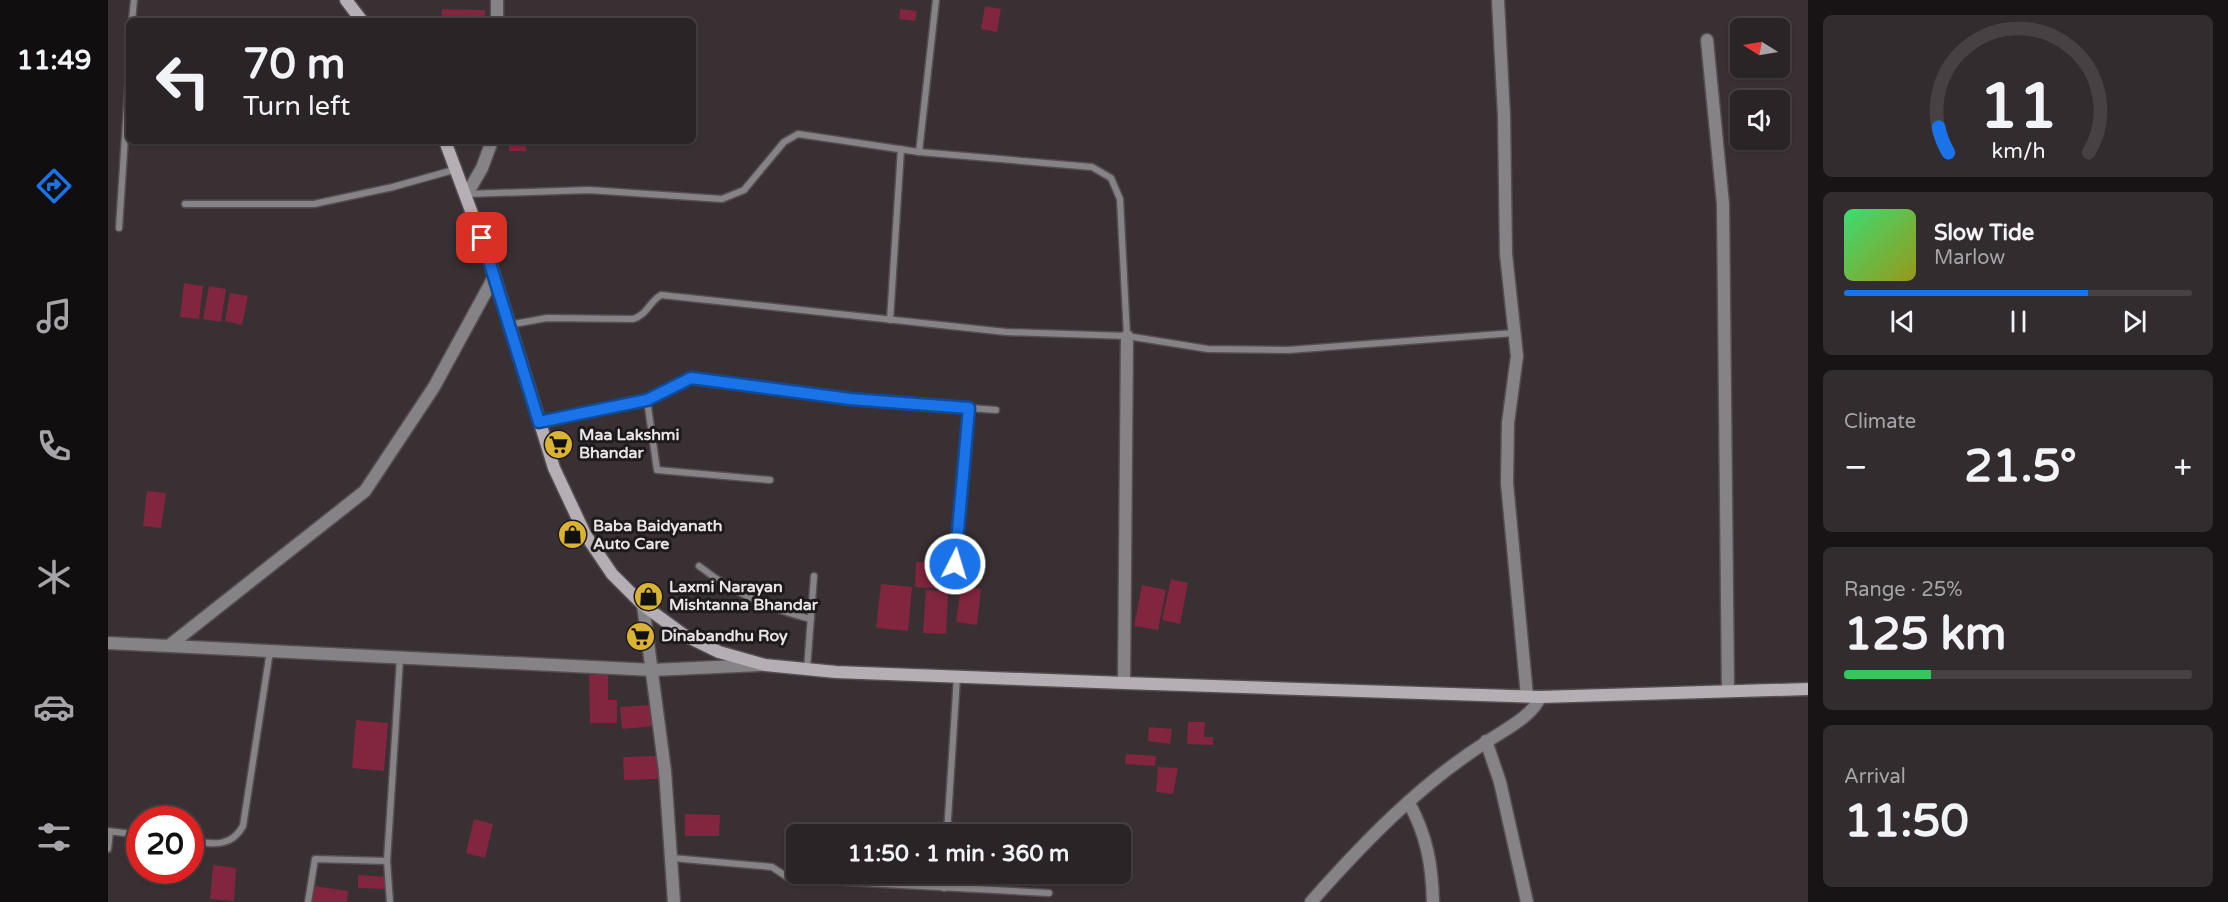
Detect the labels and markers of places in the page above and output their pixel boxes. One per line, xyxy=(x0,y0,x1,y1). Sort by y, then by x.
pin xyxy=(456,212,507,263)
place label: Maa Lakshmi Bhandar xyxy=(579,425,680,463)
supermarket icon: Maa Lakshmi Bhandar xyxy=(542,428,574,460)
place label: Baba Baidyanath Auto Care xyxy=(593,516,722,554)
shop icon: Baba Baidyanath Auto Care xyxy=(556,519,588,551)
place label: Laxmi Narayan Mishtanna Bhandar xyxy=(669,577,819,615)
shop icon: Laxmi Narayan Mishtanna Bhandar xyxy=(632,580,664,612)
supermarket icon: Dinabandhu Roy xyxy=(624,620,656,652)
place label: Dinabandhu Roy xyxy=(661,626,788,646)

